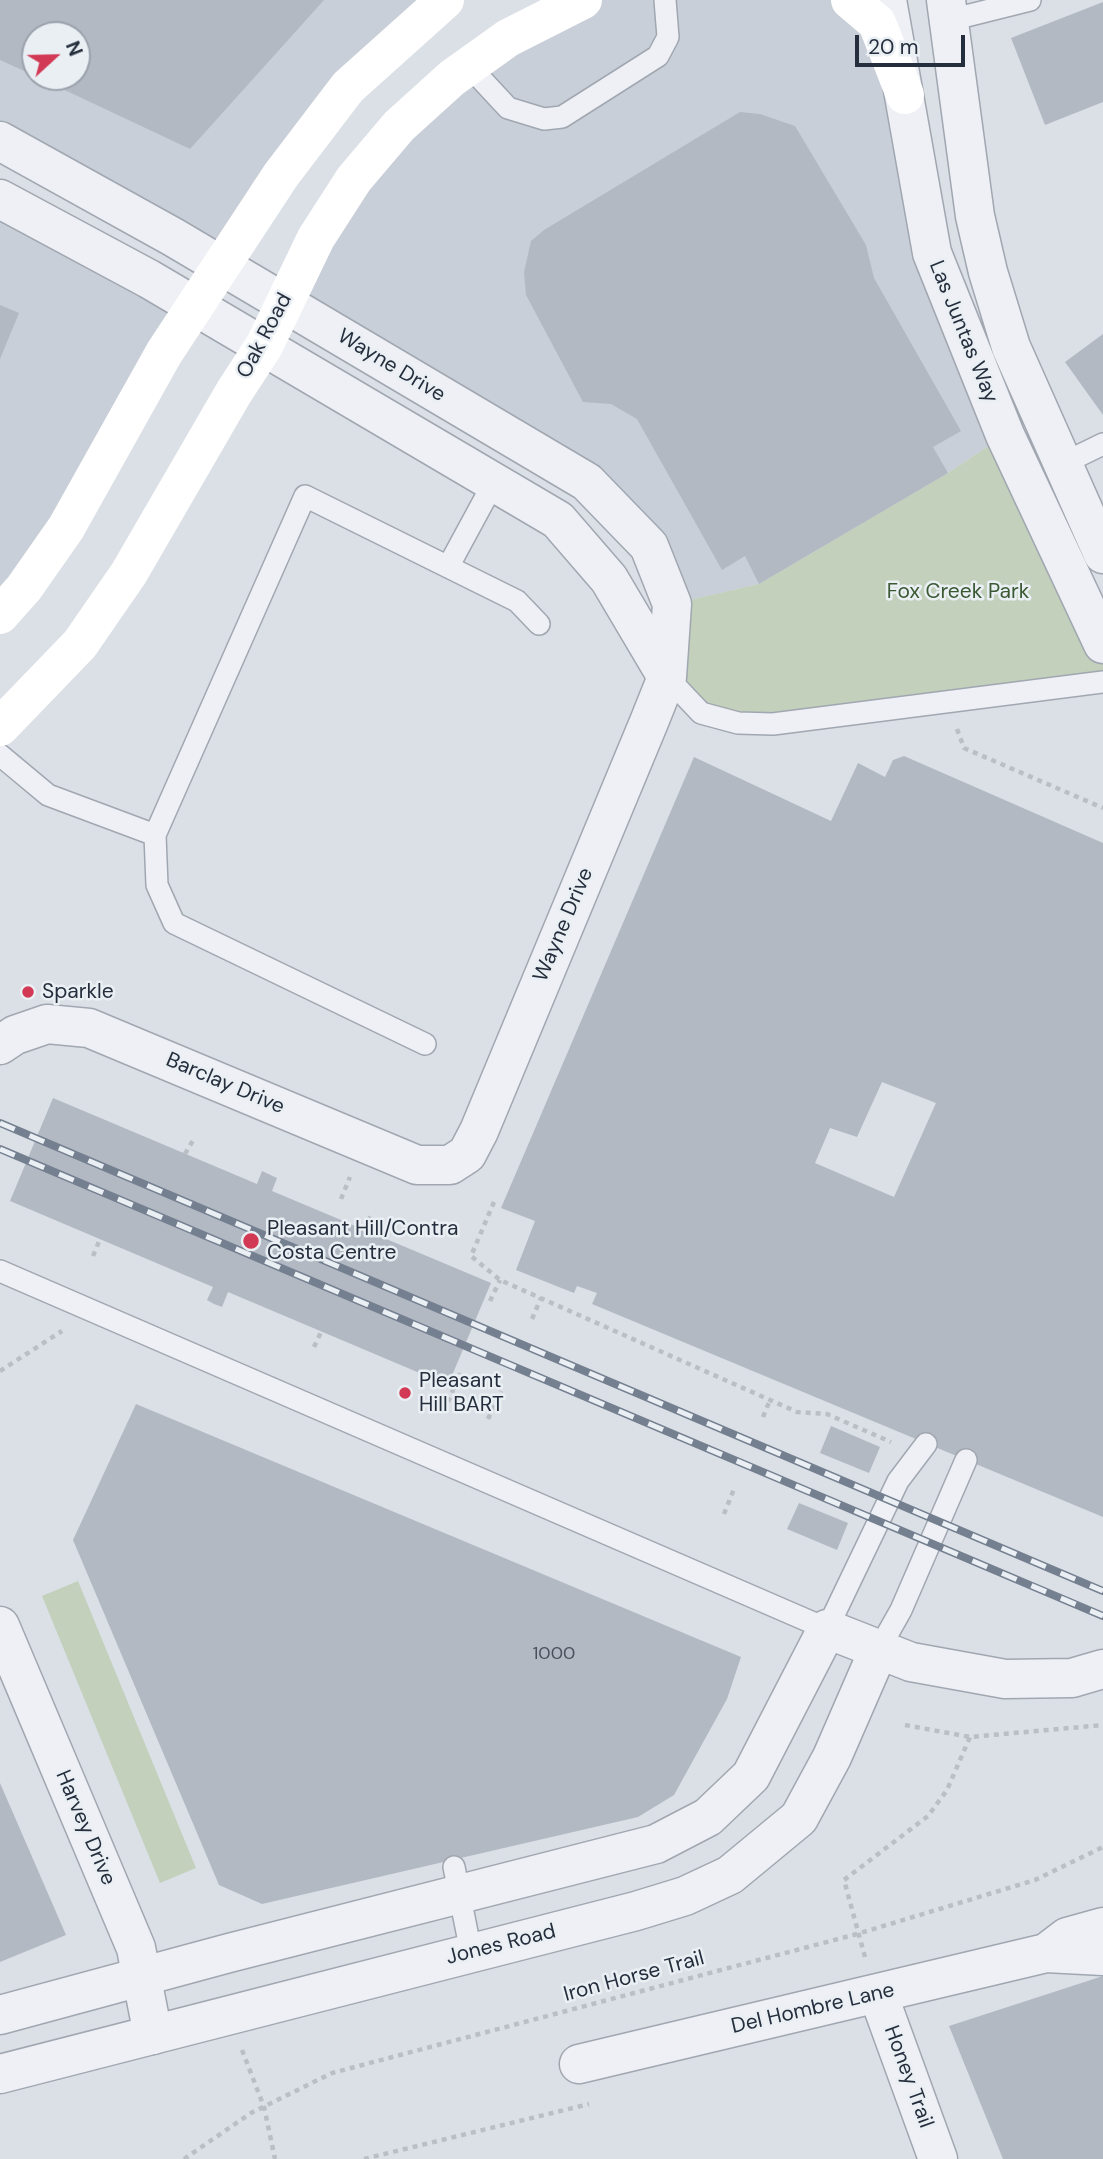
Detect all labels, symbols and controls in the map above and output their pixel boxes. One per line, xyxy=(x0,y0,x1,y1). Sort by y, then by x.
north arrow xyxy=(21,21,91,91)
scale bar xyxy=(858,21,968,65)
text: 20 m xyxy=(868,33,919,61)
text: N xyxy=(60,38,88,60)
street label: Las Juntas Way xyxy=(923,257,1003,407)
street label: Oak Road xyxy=(232,289,298,383)
street label: Wayne Drive xyxy=(332,324,450,408)
park label: Fox Creek Park xyxy=(887,579,1029,605)
street label: Wayne Drive xyxy=(529,864,599,986)
place label: Sparkle xyxy=(42,979,114,1005)
marker: Sparkle xyxy=(20,984,36,1000)
street label: Barclay Drive xyxy=(162,1048,288,1120)
place label: Pleasant Hill/Contra Costa Centre xyxy=(267,1216,458,1266)
marker: Pleasant Hill/Contra Costa Centre xyxy=(241,1231,261,1251)
place label: Pleasant Hill BART xyxy=(419,1368,504,1418)
marker: Pleasant Hill BART xyxy=(397,1385,413,1401)
house number: 1000 xyxy=(533,1643,575,1665)
street label: Harvey Drive xyxy=(49,1767,121,1889)
street label: Jones Road xyxy=(444,1919,558,1971)
street label: Iron Horse Trail xyxy=(561,1946,707,2008)
street label: Del Hombre Lane xyxy=(729,1978,897,2040)
street label: Honey Trail xyxy=(878,2022,938,2132)

